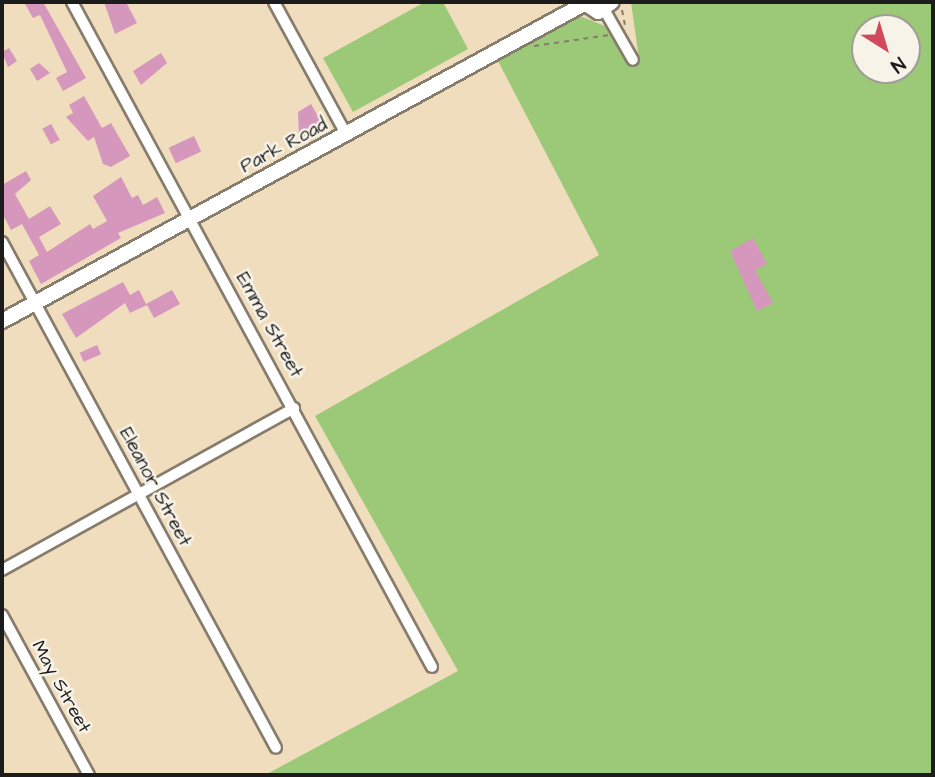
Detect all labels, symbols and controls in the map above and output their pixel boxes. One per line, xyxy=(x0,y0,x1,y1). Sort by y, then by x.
north arrow xyxy=(851,14,921,84)
text: N xyxy=(885,50,911,79)
street label: Park Road xyxy=(237,114,331,178)
street label: Emma Street xyxy=(231,268,307,382)
street label: Eleanor Street xyxy=(114,424,196,550)
street label: May Street xyxy=(26,637,96,737)

